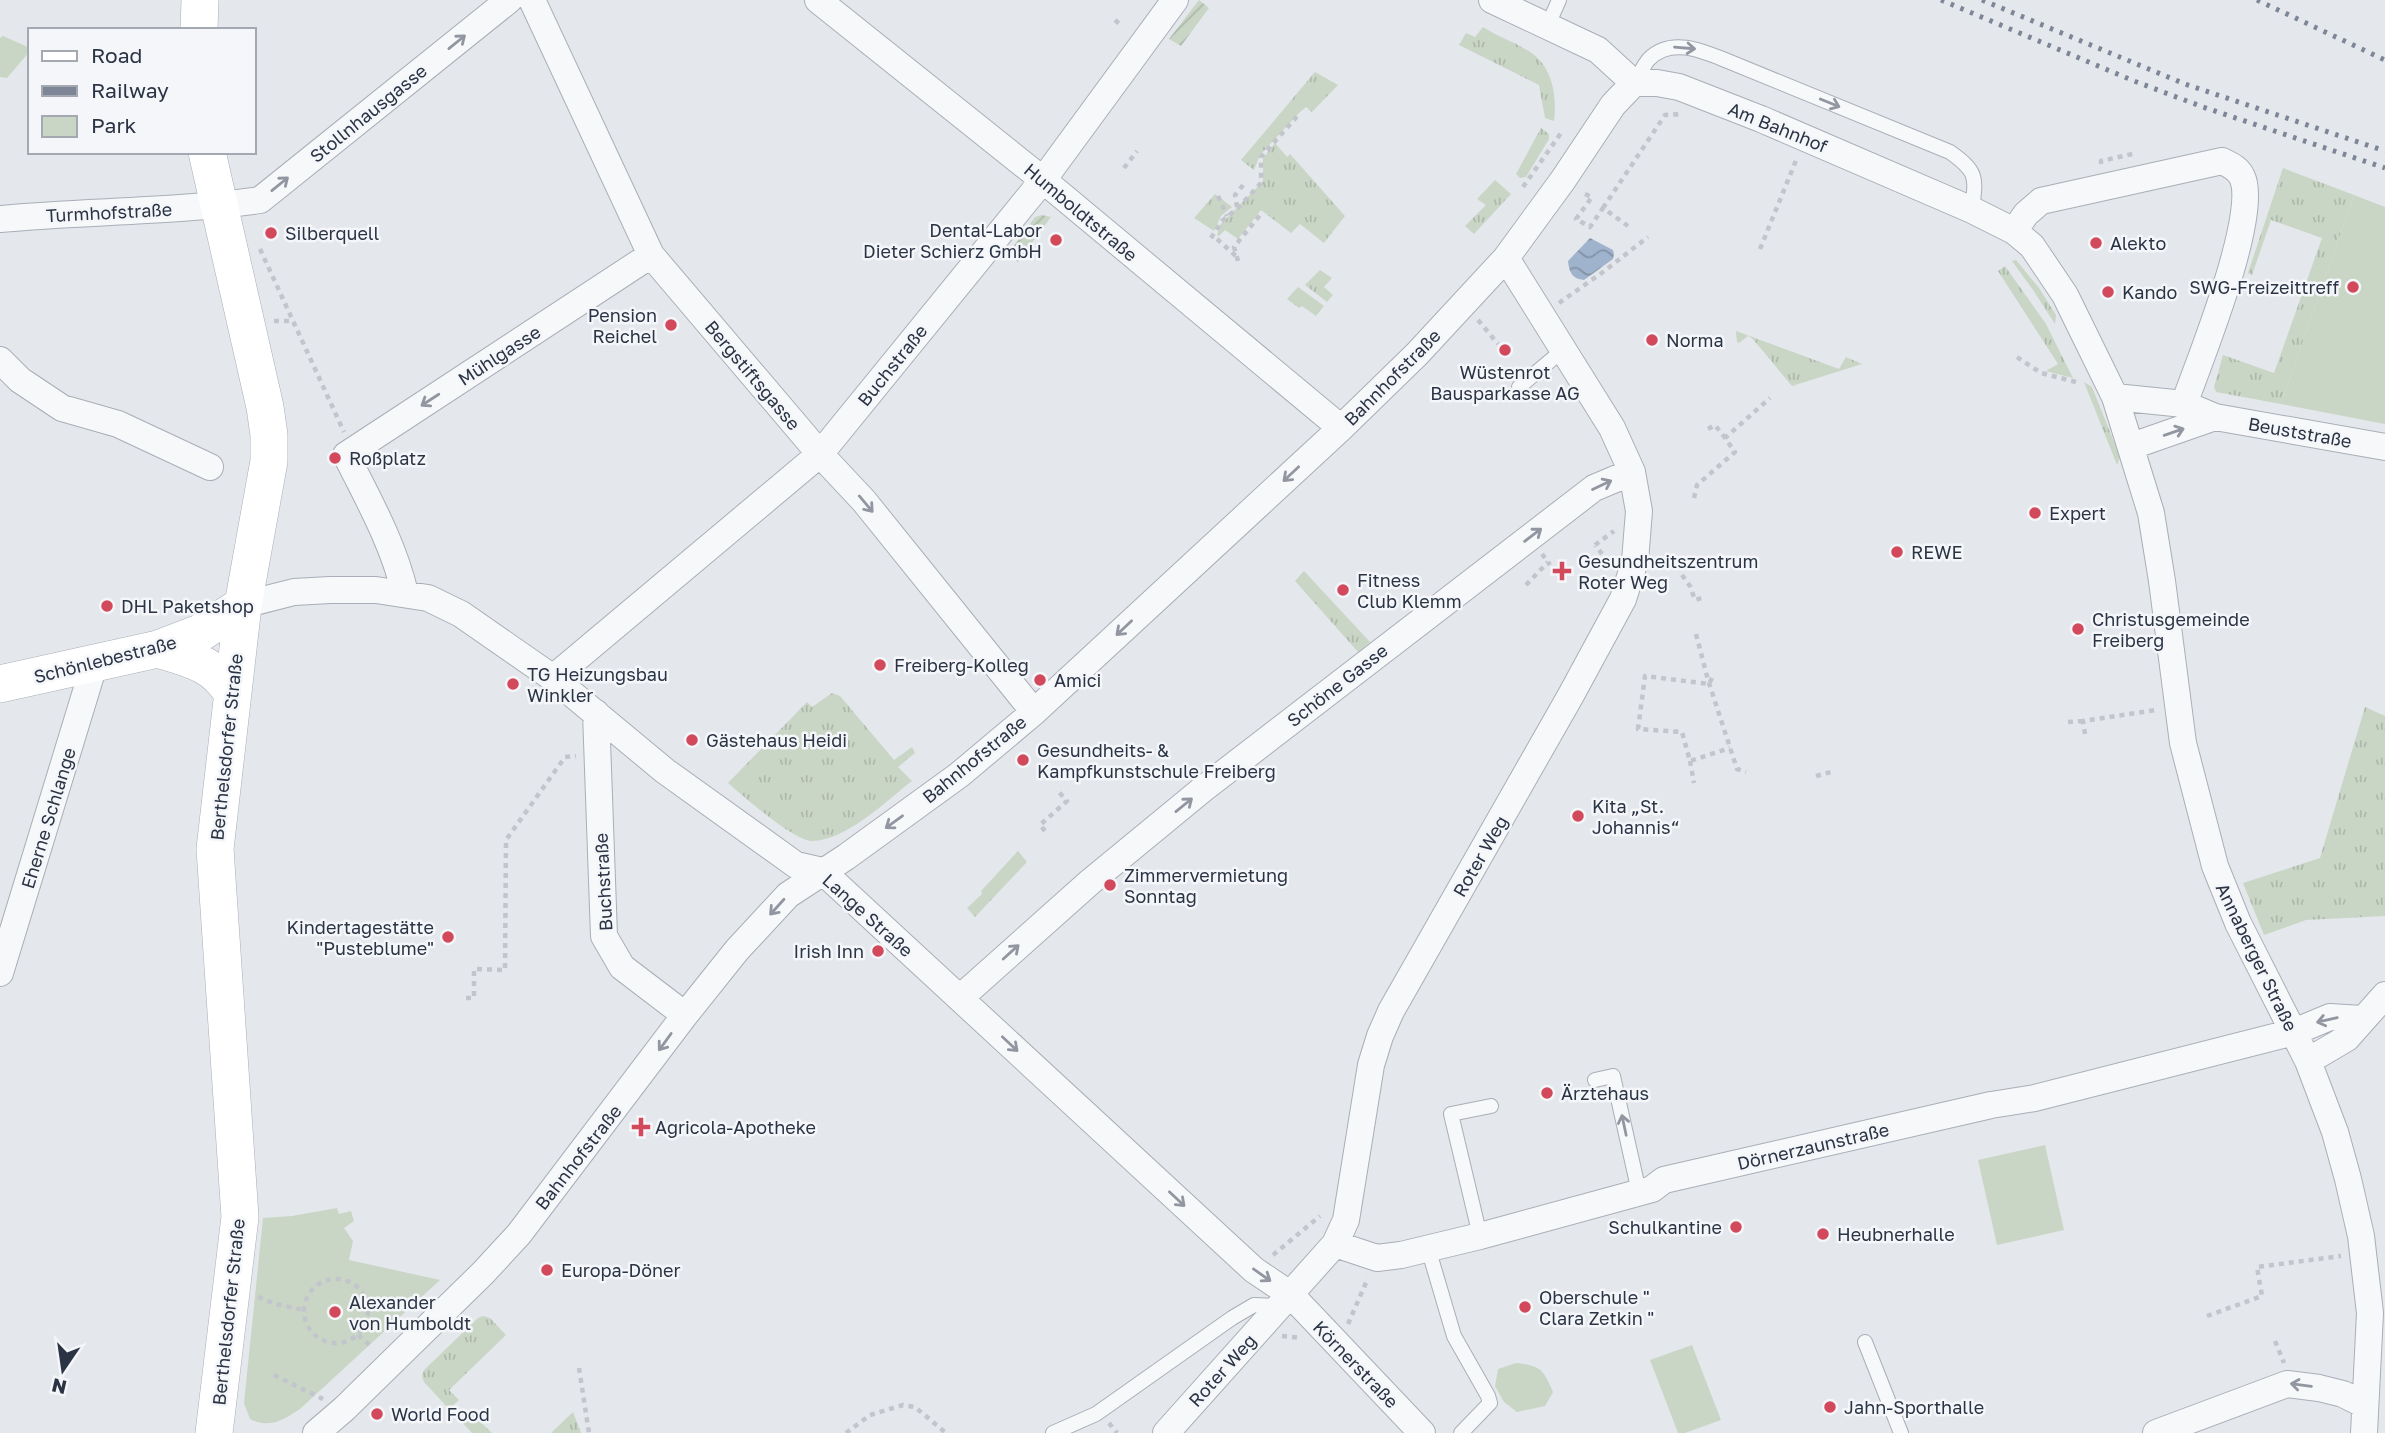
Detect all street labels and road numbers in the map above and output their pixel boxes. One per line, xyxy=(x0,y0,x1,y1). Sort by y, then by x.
street label: Stollnhausgasse xyxy=(305,59,431,167)
street label: Am Bahnhof xyxy=(1725,97,1831,157)
street label: Humboldtstraße xyxy=(1020,158,1142,266)
street label: Turmhofstraße xyxy=(45,198,173,226)
street label: Bergstiftsgasse xyxy=(701,316,805,434)
street label: Mühlgasse xyxy=(454,320,544,390)
street label: Buchstraße xyxy=(852,320,932,410)
street label: Bahnhofstraße xyxy=(1339,324,1445,430)
street label: Beuststraße xyxy=(2247,412,2353,452)
street label: Schönlebestraße xyxy=(31,631,179,687)
street label: Schöne Gasse xyxy=(1282,639,1392,731)
street label: Berthelsdorfer Straße xyxy=(205,652,247,842)
street label: Bahnhofstraße xyxy=(918,710,1030,808)
street label: Eherne Schlange xyxy=(16,745,80,891)
street label: Roter Weg xyxy=(1448,811,1512,901)
street label: Buchstraße xyxy=(589,832,617,932)
street label: Lange Straße xyxy=(818,869,918,961)
street label: Annaberger Straße xyxy=(2212,879,2302,1035)
street label: Bahnhofstraße xyxy=(530,1100,626,1214)
street label: Dörnerzaunstraße xyxy=(1735,1118,1891,1174)
street label: Berthelsdorfer Straße xyxy=(207,1217,249,1407)
street label: Körnerstraße xyxy=(1309,1316,1403,1412)
street label: Roter Weg xyxy=(1184,1329,1260,1411)

